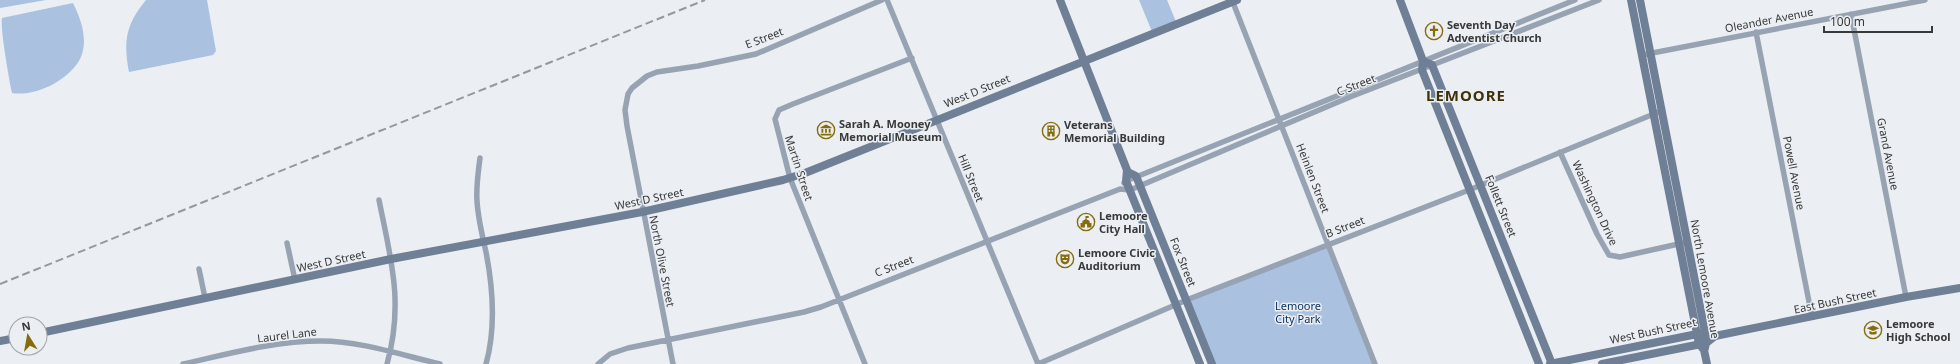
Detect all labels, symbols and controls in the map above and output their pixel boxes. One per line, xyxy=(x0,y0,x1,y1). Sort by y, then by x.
street label: Oleander Avenue xyxy=(1723,4,1814,35)
scale bar xyxy=(1824,8,1932,34)
text: 100 m xyxy=(1830,13,1865,30)
place label: Seventh Day Adventist Church xyxy=(1447,17,1542,45)
church icon: Seventh Day Adventist Church xyxy=(1424,21,1444,41)
street label: E Street xyxy=(743,23,785,52)
street label: West D Street xyxy=(942,70,1012,111)
street label: C Street xyxy=(1334,70,1377,99)
district label: LEMOORE xyxy=(1426,85,1506,105)
place label: Sarah A. Mooney Memorial Museum xyxy=(839,116,942,144)
street label: Grand Avenue xyxy=(1874,116,1903,191)
place label: Veterans Memorial Building xyxy=(1064,117,1165,145)
museum icon: Sarah A. Mooney Memorial Museum xyxy=(816,120,836,140)
building icon: Veterans Memorial Building xyxy=(1041,121,1061,141)
street label: Martin Street xyxy=(782,133,817,202)
street label: Powell Avenue xyxy=(1780,135,1809,211)
street label: Heinlen Street xyxy=(1293,141,1334,215)
street label: Hill Street xyxy=(955,152,988,204)
street label: Washington Drive xyxy=(1569,158,1622,248)
street label: Follett Street xyxy=(1482,173,1521,239)
street label: West D Street xyxy=(613,184,685,213)
place label: Lemoore City Hall xyxy=(1099,208,1148,236)
public building icon: Lemoore City Hall xyxy=(1076,212,1096,232)
street label: B Street xyxy=(1323,212,1367,241)
street label: North Olive Street xyxy=(646,214,679,308)
street label: North Lemoore Avenue xyxy=(1688,218,1723,340)
street label: Fox Street xyxy=(1167,235,1200,289)
place label: Lemoore Civic Auditorium xyxy=(1078,245,1155,273)
street label: West D Street xyxy=(295,246,367,275)
theatre icon: Lemoore Civic Auditorium xyxy=(1055,249,1075,269)
street label: C Street xyxy=(872,251,915,280)
street label: East Bush Street xyxy=(1792,284,1878,317)
park label: Lemoore City Park xyxy=(1275,298,1321,326)
street label: West Bush Street xyxy=(1608,314,1697,347)
north arrow xyxy=(8,316,48,356)
place label: Lemoore High School xyxy=(1886,316,1951,344)
text: N xyxy=(20,317,32,334)
school or university icon: Lemoore High School xyxy=(1863,320,1883,340)
street label: Laurel Lane xyxy=(256,323,318,346)

